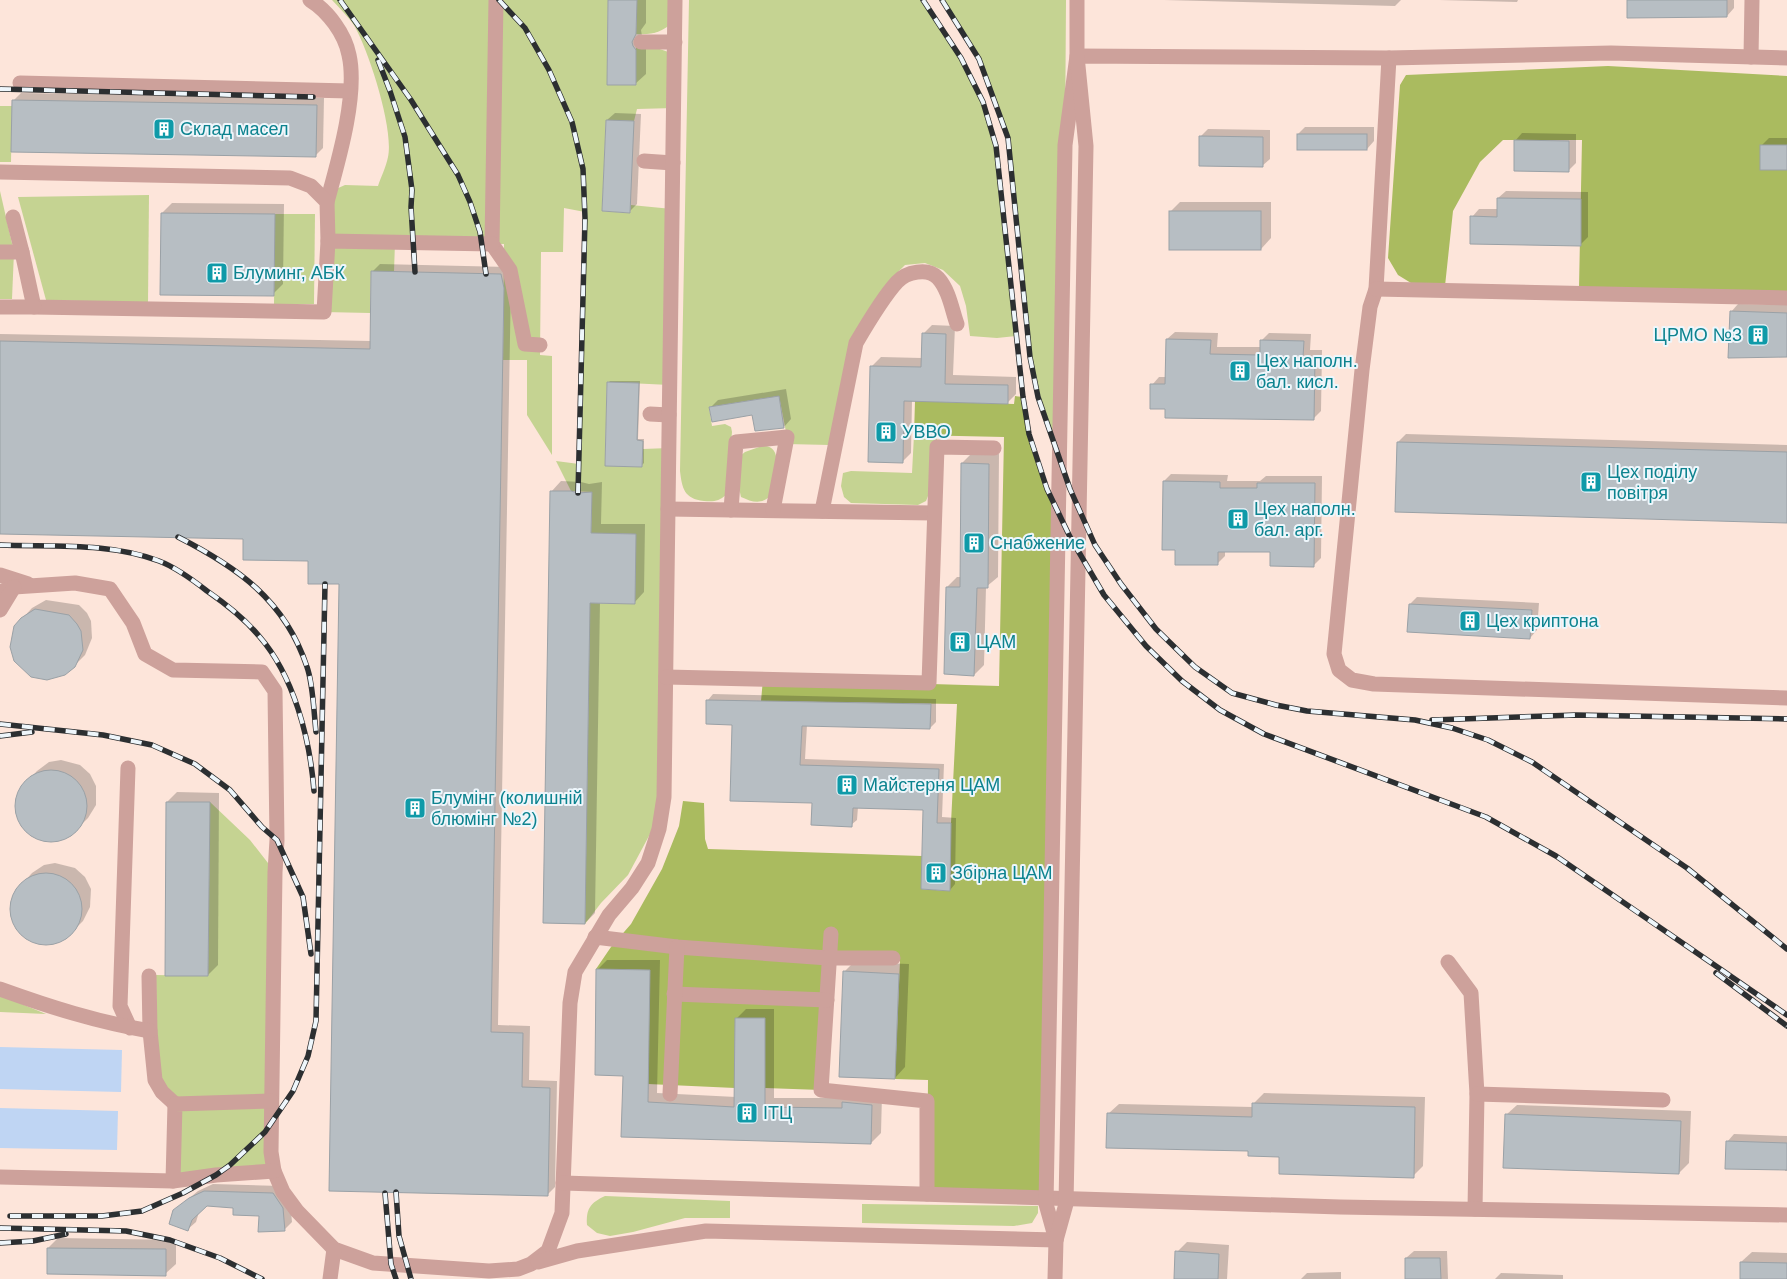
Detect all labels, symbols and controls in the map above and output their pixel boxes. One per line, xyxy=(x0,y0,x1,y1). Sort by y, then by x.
building icon: Склад масел xyxy=(152,117,176,141)
place label: Склад масел xyxy=(180,119,288,139)
building icon: Блуминг, АБК xyxy=(205,261,229,285)
place label: Блуминг, АБК xyxy=(233,263,345,283)
building icon: ЦРМО №3 xyxy=(1746,323,1770,347)
place label: ЦРМО №3 xyxy=(1654,325,1742,345)
place label: Цех наполн. бал. кисл. xyxy=(1256,351,1358,392)
building icon: Цех наполн. бал. кисл. xyxy=(1228,359,1252,383)
building icon: УВВО xyxy=(874,420,898,444)
place label: УВВО xyxy=(902,422,951,442)
place label: Цех поділу повітря xyxy=(1607,462,1697,503)
building icon: Цех поділу повітря xyxy=(1579,470,1603,494)
place label: Цех наполн. бал. арг. xyxy=(1254,499,1356,540)
building icon: Цех наполн. бал. арг. xyxy=(1226,507,1250,531)
building icon: Снабжение xyxy=(962,531,986,555)
place label: Снабжение xyxy=(990,533,1085,553)
building icon: Цех криптона xyxy=(1458,609,1482,633)
place label: Цех криптона xyxy=(1486,611,1600,631)
building icon: ЦАМ xyxy=(948,630,972,654)
place label: ЦАМ xyxy=(976,632,1016,652)
building icon: Майстерня ЦАМ xyxy=(835,773,859,797)
place label: Майстерня ЦАМ xyxy=(863,775,1000,795)
place label: Блумінг (колишній блюмінг №2) xyxy=(431,788,582,829)
building icon: Блумінг (колишній блюмінг №2) xyxy=(403,796,427,820)
building icon: Збірна ЦАМ xyxy=(924,861,948,885)
place label: Збірна ЦАМ xyxy=(952,863,1052,883)
building icon: ІТЦ xyxy=(735,1101,759,1125)
place label: ІТЦ xyxy=(763,1103,792,1123)

